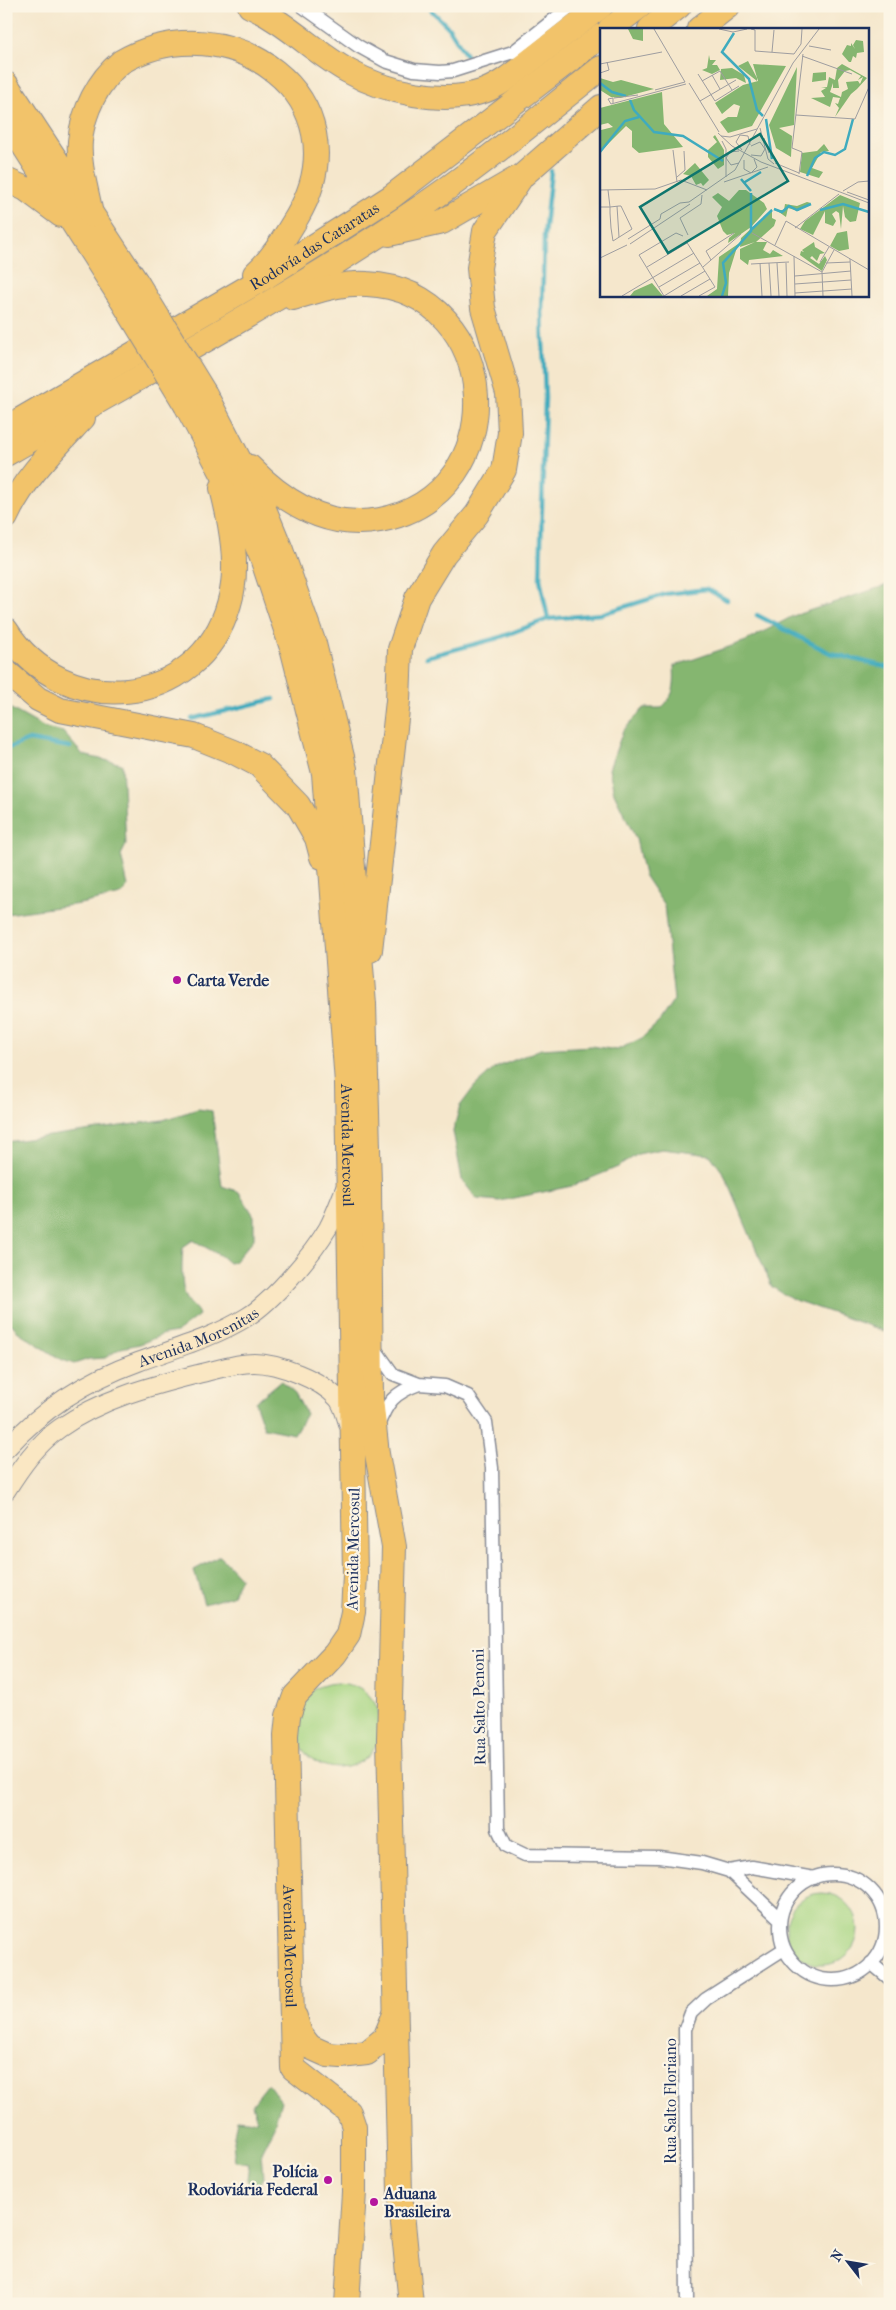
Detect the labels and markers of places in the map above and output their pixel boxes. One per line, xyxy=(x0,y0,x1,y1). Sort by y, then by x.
place label: Carta Verde xyxy=(187,971,269,990)
marker: Carta Verde xyxy=(171,974,183,986)
place label: Polícia Rodoviária Federal xyxy=(188,2162,319,2199)
marker: Polícia Rodoviária Federal xyxy=(322,2174,334,2186)
place label: Aduana Brasileira xyxy=(383,2184,451,2221)
marker: Aduana Brasileira xyxy=(368,2196,380,2208)

